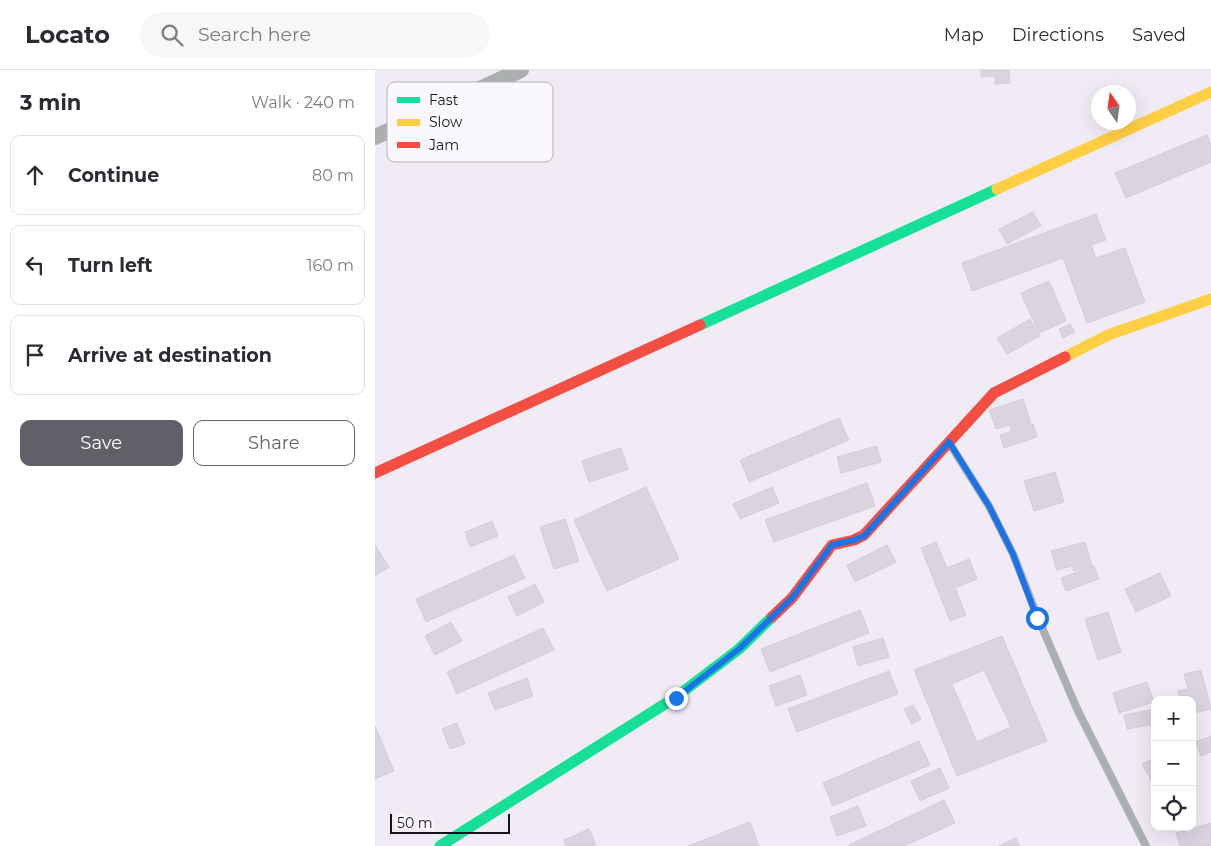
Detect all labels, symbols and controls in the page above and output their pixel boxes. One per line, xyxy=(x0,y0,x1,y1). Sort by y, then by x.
search box xyxy=(140,12,490,57)
text: Locato xyxy=(25,20,110,49)
icon: search xyxy=(158,21,186,49)
text: Search here xyxy=(198,23,311,46)
text: Map xyxy=(944,24,984,46)
text: Directions xyxy=(1012,24,1104,46)
text: Saved xyxy=(1132,24,1186,46)
legend xyxy=(387,82,553,162)
north arrow xyxy=(1091,85,1136,130)
text: 3 min xyxy=(20,90,81,115)
text: Fast xyxy=(429,91,459,109)
text: Walk · 240 m xyxy=(251,93,355,112)
text: Slow xyxy=(429,113,463,131)
text: Jam xyxy=(428,136,459,154)
icon: ahead xyxy=(21,161,49,189)
text: Continue xyxy=(68,164,159,187)
text: 80 m xyxy=(312,166,354,185)
icon: left xyxy=(21,251,49,279)
text: Turn left xyxy=(68,254,153,277)
text: 160 m xyxy=(307,256,354,275)
icon: arrive xyxy=(21,341,49,369)
text: Arrive at destination xyxy=(68,344,272,367)
button: Save xyxy=(20,420,183,466)
button: Share xyxy=(193,420,355,466)
route start xyxy=(1026,607,1049,630)
route end xyxy=(665,687,688,710)
map controls xyxy=(1151,696,1196,831)
button: + xyxy=(1151,696,1196,741)
button: − xyxy=(1151,741,1196,786)
button: locate xyxy=(1151,786,1196,831)
scale bar xyxy=(390,811,510,834)
text: 50 m xyxy=(397,814,433,832)

